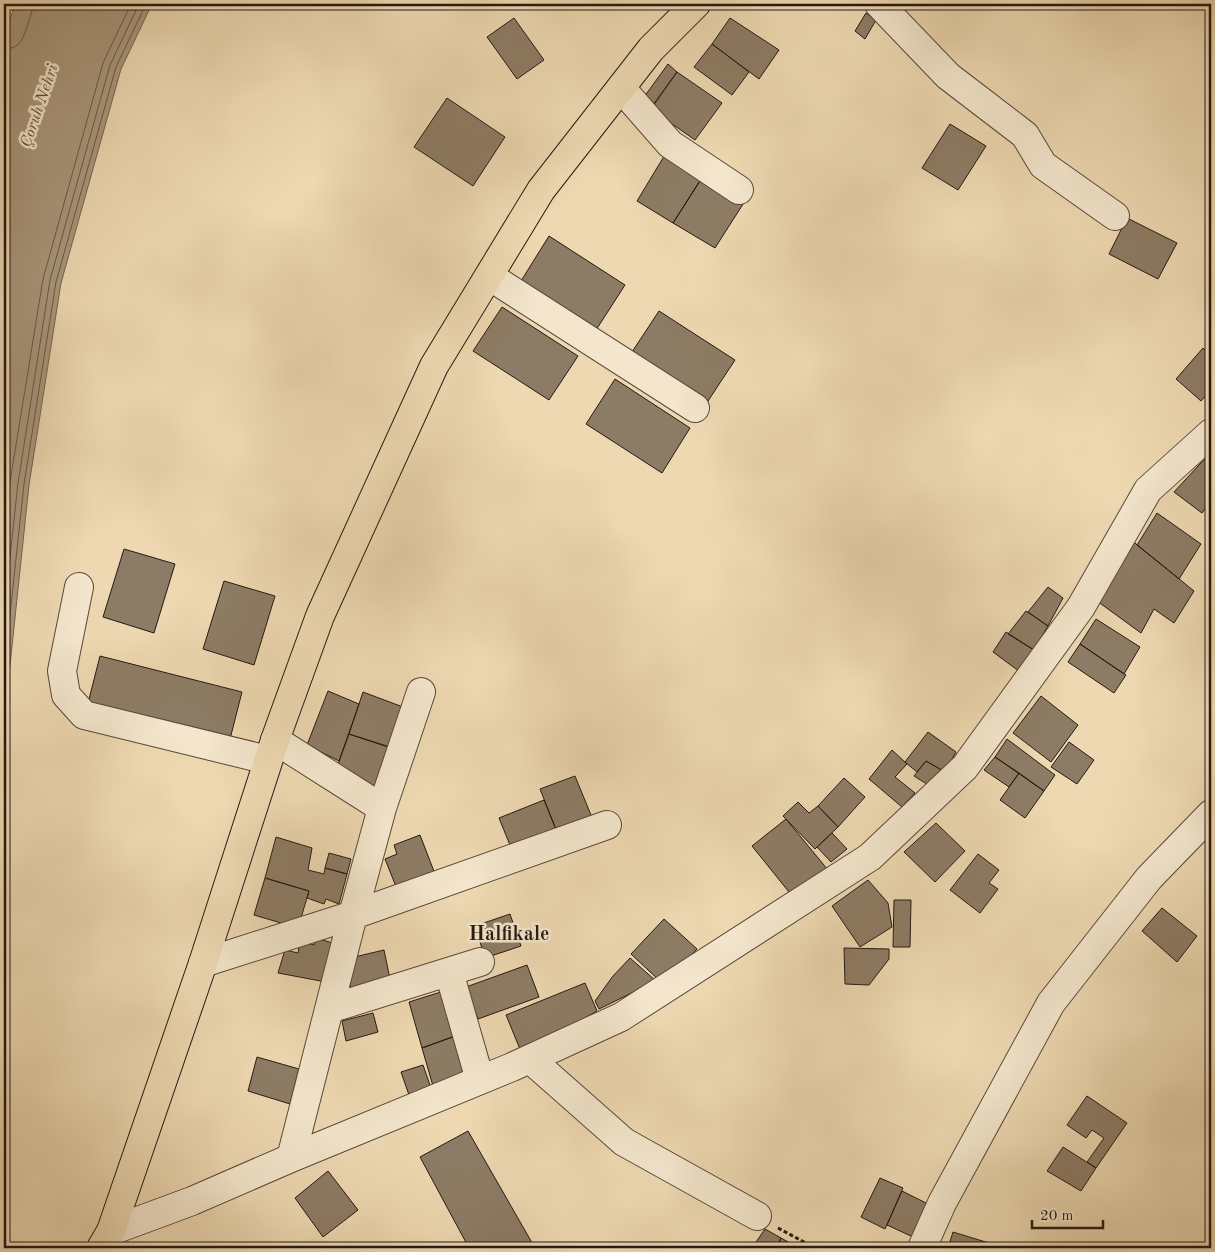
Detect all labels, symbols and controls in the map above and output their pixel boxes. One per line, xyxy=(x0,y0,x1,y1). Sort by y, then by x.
water label: Çoruh Nehri xyxy=(18,62,62,149)
district label: Halfikale xyxy=(469,925,550,945)
scale bar xyxy=(1032,1197,1104,1229)
text: 20 m xyxy=(1040,1209,1074,1224)

